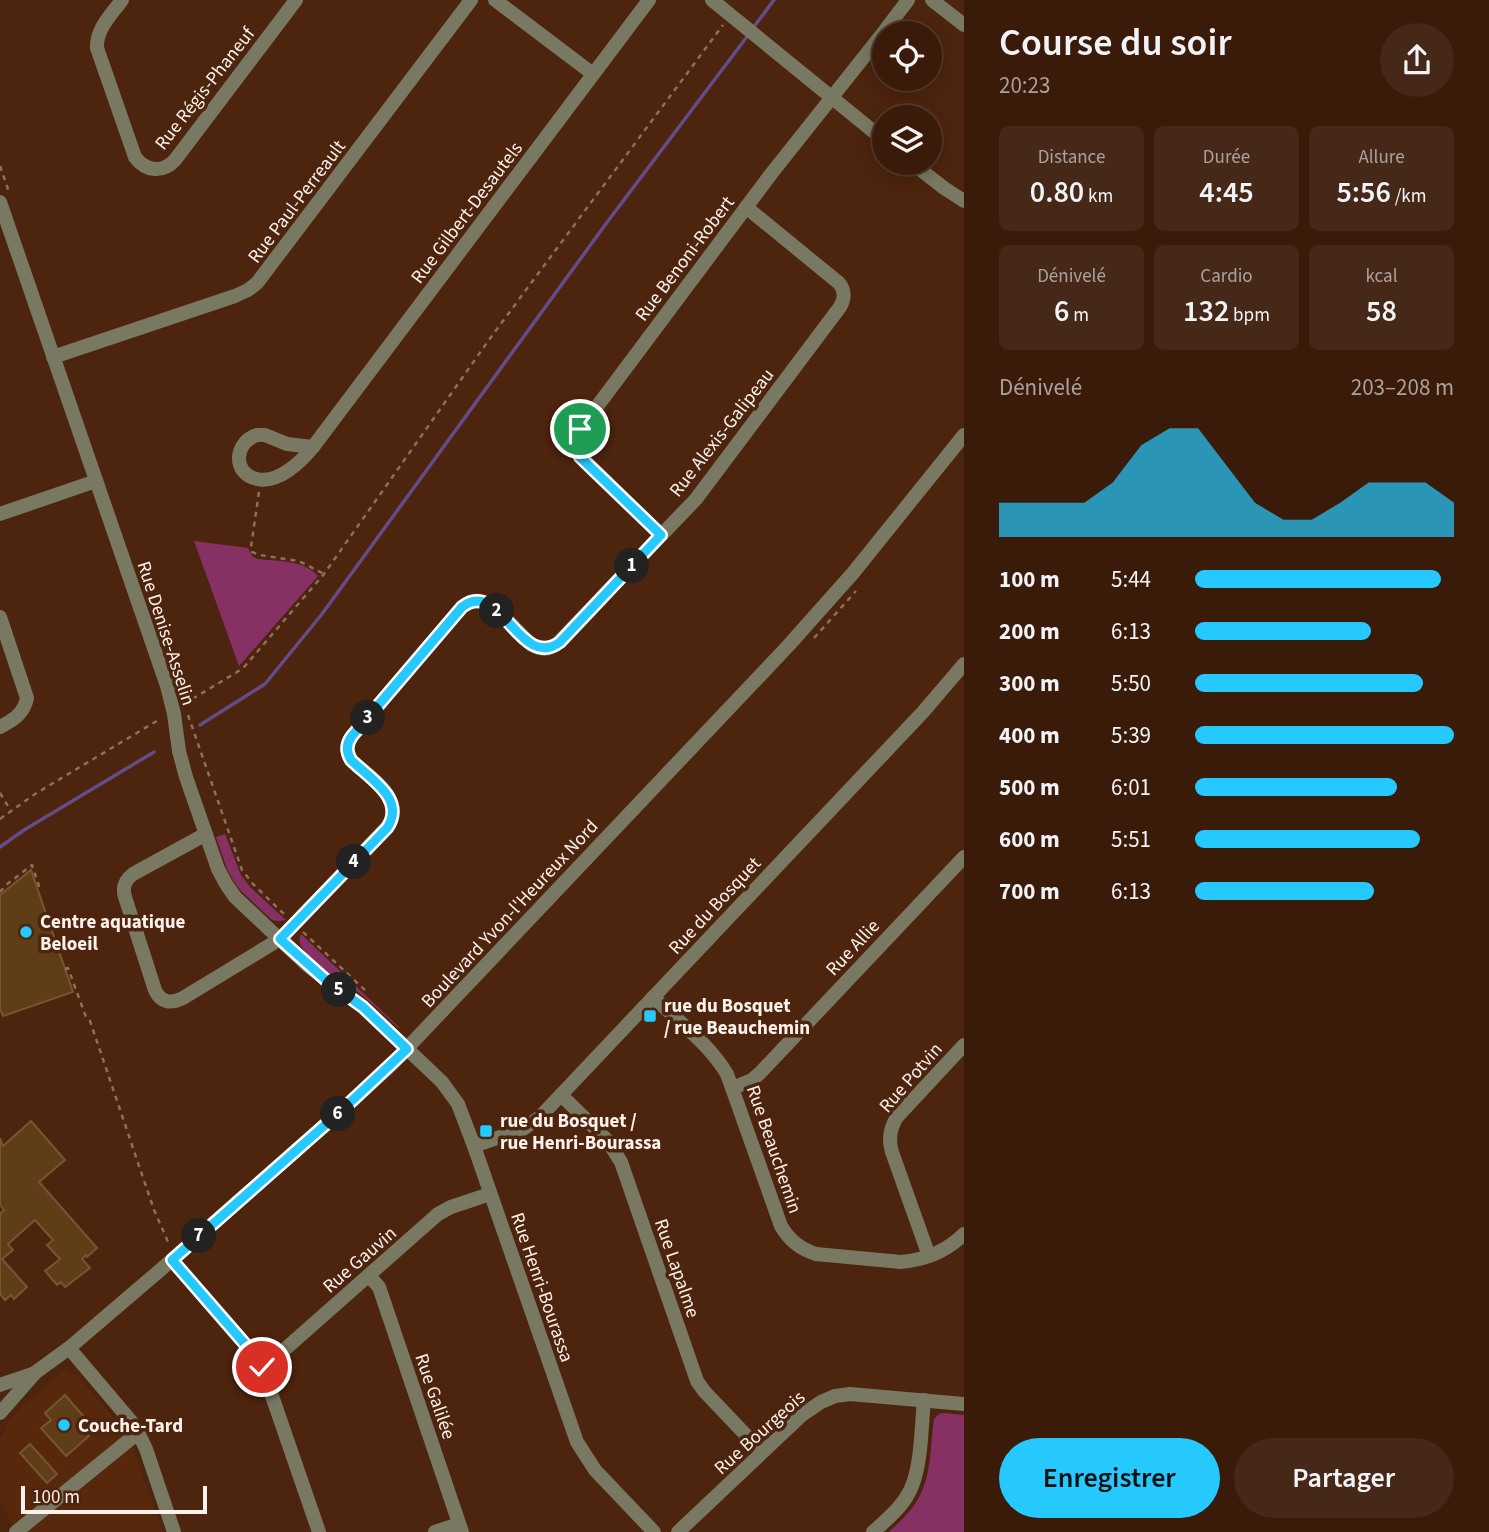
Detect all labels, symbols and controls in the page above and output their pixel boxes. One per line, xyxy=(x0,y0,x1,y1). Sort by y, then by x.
text: Course du soir xyxy=(999,16,1232,70)
street label: Rue Régis-Phaneuf xyxy=(149,21,263,156)
map controls xyxy=(872,21,942,175)
button: locate xyxy=(872,21,942,91)
button: share xyxy=(1380,23,1454,97)
text: 20:23 xyxy=(999,69,1050,102)
button: layers xyxy=(872,105,942,175)
street label: Rue Paul-Perreault xyxy=(242,134,353,269)
street label: Rue Gilbert-Desautels xyxy=(405,136,530,289)
text: Distance xyxy=(1038,144,1105,171)
text: Durée xyxy=(1203,144,1250,171)
text: Allure xyxy=(1358,144,1405,171)
text: 0.80 xyxy=(1030,171,1084,214)
text: 4:45 xyxy=(1199,171,1254,214)
text: 5:56 xyxy=(1336,171,1391,214)
text: km xyxy=(1084,183,1113,210)
text: /km xyxy=(1391,183,1427,210)
street label: Rue Benoni-Robert xyxy=(629,190,742,327)
text: Dénivelé xyxy=(1037,263,1106,290)
text: Cardio xyxy=(1200,263,1253,290)
text: kcal xyxy=(1366,263,1397,290)
text: 6 xyxy=(1054,290,1069,333)
text: 132 xyxy=(1183,290,1229,333)
text: 58 xyxy=(1366,290,1397,333)
text: m xyxy=(1069,302,1089,329)
text: bpm xyxy=(1229,302,1270,329)
street label: Rue Alexis-Galipeau xyxy=(663,363,781,503)
text: Dénivelé xyxy=(999,371,1082,404)
text: 203–208 m xyxy=(1351,371,1454,404)
pin xyxy=(550,399,610,459)
icon: arrive xyxy=(561,410,599,448)
pin: 1 xyxy=(614,548,650,584)
text: 1 xyxy=(626,552,637,579)
street label: Rue Denise-Asselin xyxy=(130,558,202,709)
text: 100 m xyxy=(999,563,1060,596)
text: 5:44 xyxy=(1111,563,1151,596)
pin: 2 xyxy=(480,594,514,628)
text: 2 xyxy=(491,597,502,624)
text: 200 m xyxy=(999,615,1060,648)
text: 6:13 xyxy=(1111,615,1151,648)
text: 300 m xyxy=(999,667,1060,700)
text: 5:50 xyxy=(1111,667,1151,700)
pin: 3 xyxy=(350,700,386,736)
text: 3 xyxy=(362,704,373,731)
text: 400 m xyxy=(999,719,1060,752)
text: 5:39 xyxy=(1111,719,1151,752)
text: 500 m xyxy=(999,771,1060,804)
text: 6:01 xyxy=(1111,771,1151,804)
street label: Boulevard Yvon-l'Heureux Nord xyxy=(415,814,605,1014)
text: 600 m xyxy=(999,823,1060,856)
text: 5:51 xyxy=(1111,823,1151,856)
pin: 4 xyxy=(336,844,372,880)
text: 4 xyxy=(348,848,359,875)
street label: Rue du Bosquet xyxy=(663,851,768,961)
text: 700 m xyxy=(999,875,1060,908)
text: 6:13 xyxy=(1111,875,1151,908)
place label: Centre aquatique Beloeil xyxy=(40,909,186,958)
street label: Rue Allie xyxy=(820,914,886,982)
marker: Centre aquatique Beloeil xyxy=(18,924,34,940)
pin: 5 xyxy=(322,972,356,1007)
text: 5 xyxy=(333,976,344,1003)
place label: rue du Bosquet / rue Beauchemin xyxy=(664,993,810,1042)
marker: rue du Bosquet / rue Beauchemin xyxy=(642,1008,658,1024)
street label: Rue Potvin xyxy=(873,1037,949,1119)
street label: Rue Beauchemin xyxy=(739,1082,808,1217)
pin: 6 xyxy=(320,1096,356,1132)
text: 6 xyxy=(332,1100,343,1127)
place label: rue du Bosquet / rue Henri-Bourassa xyxy=(500,1108,661,1157)
marker: rue du Bosquet / rue Henri-Bourassa xyxy=(478,1123,494,1139)
street label: Rue Henri-Bourassa xyxy=(503,1209,580,1366)
street label: Rue Lapalme xyxy=(647,1215,706,1322)
pin: 7 xyxy=(182,1218,216,1254)
street label: Rue Gauvin xyxy=(317,1220,403,1300)
text: 7 xyxy=(193,1222,204,1249)
pin xyxy=(232,1337,292,1397)
icon: check xyxy=(243,1348,281,1386)
street label: Rue Galilée xyxy=(407,1350,462,1443)
street label: Rue Bourgeois xyxy=(709,1385,812,1481)
place label: Couche-Tard xyxy=(78,1413,183,1440)
marker: Couche-Tard xyxy=(56,1417,72,1433)
button: Enregistrer xyxy=(999,1438,1220,1518)
button: Partager xyxy=(1234,1438,1454,1518)
scale bar xyxy=(21,1483,206,1515)
text: 100 m xyxy=(32,1484,80,1511)

